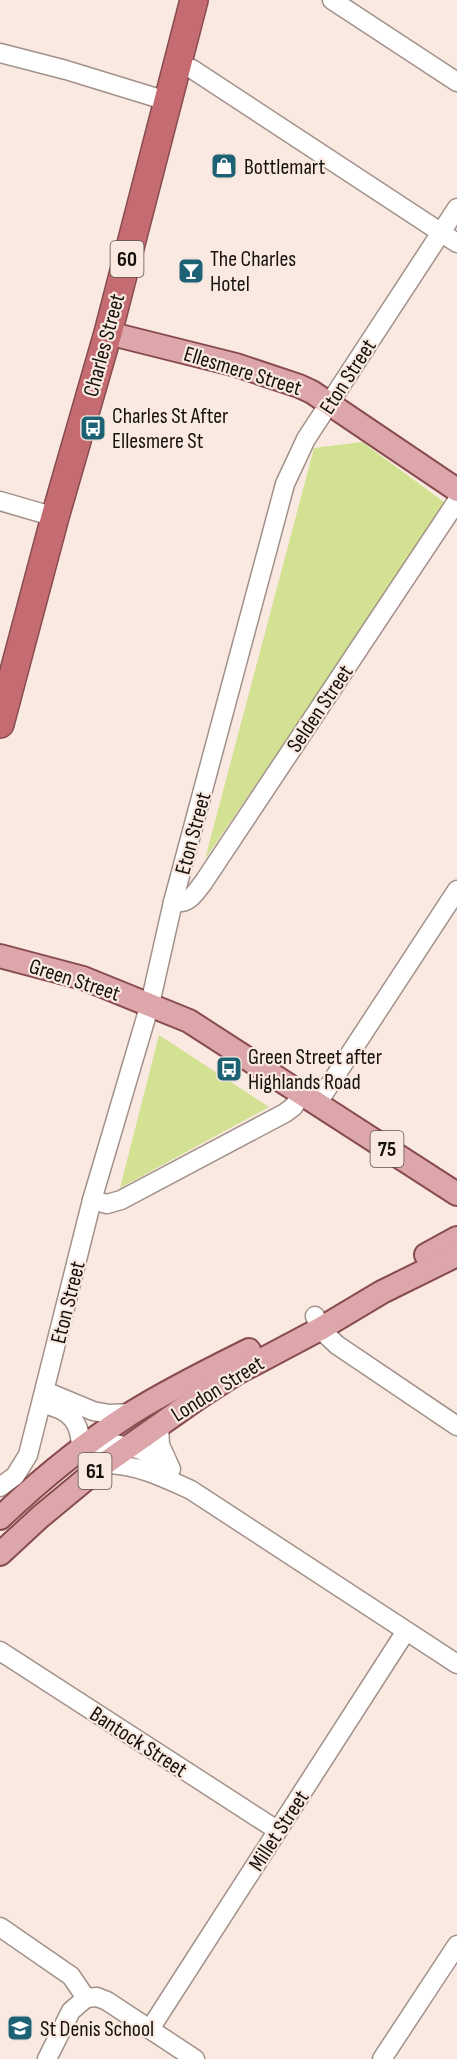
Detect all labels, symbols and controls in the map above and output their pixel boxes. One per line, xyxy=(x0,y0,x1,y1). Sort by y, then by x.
shop icon: Bottlemart xyxy=(209,151,239,181)
place label: Bottlemart xyxy=(244,154,325,181)
road number: 60 xyxy=(110,241,144,277)
place label: The Charles Hotel xyxy=(210,246,296,298)
bar icon: The Charles Hotel xyxy=(176,256,206,286)
street label: Charles Street xyxy=(78,291,131,400)
street label: Eton Street xyxy=(314,334,383,419)
street label: Ellesmere Street xyxy=(180,341,305,402)
place label: Charles St After Ellesmere St xyxy=(112,403,228,455)
bus stop icon: Charles St After Ellesmere St xyxy=(78,413,108,443)
street label: Selden Street xyxy=(281,660,359,758)
street label: Eton Street xyxy=(170,789,217,878)
street label: Green Street xyxy=(26,953,124,1008)
place label: Green Street after Highlands Road xyxy=(248,1044,382,1096)
bus stop icon: Green Street after Highlands Road xyxy=(214,1054,244,1084)
road number: 75 xyxy=(370,1131,404,1167)
street label: Eton Street xyxy=(45,1258,92,1346)
street label: London Street xyxy=(167,1350,269,1428)
road number: 61 xyxy=(78,1453,112,1489)
street label: Bantock Street xyxy=(84,1701,192,1784)
street label: Millet Street xyxy=(243,1785,315,1876)
school or university icon: St Denis School xyxy=(5,2013,35,2043)
place label: St Denis School xyxy=(40,2016,154,2043)

